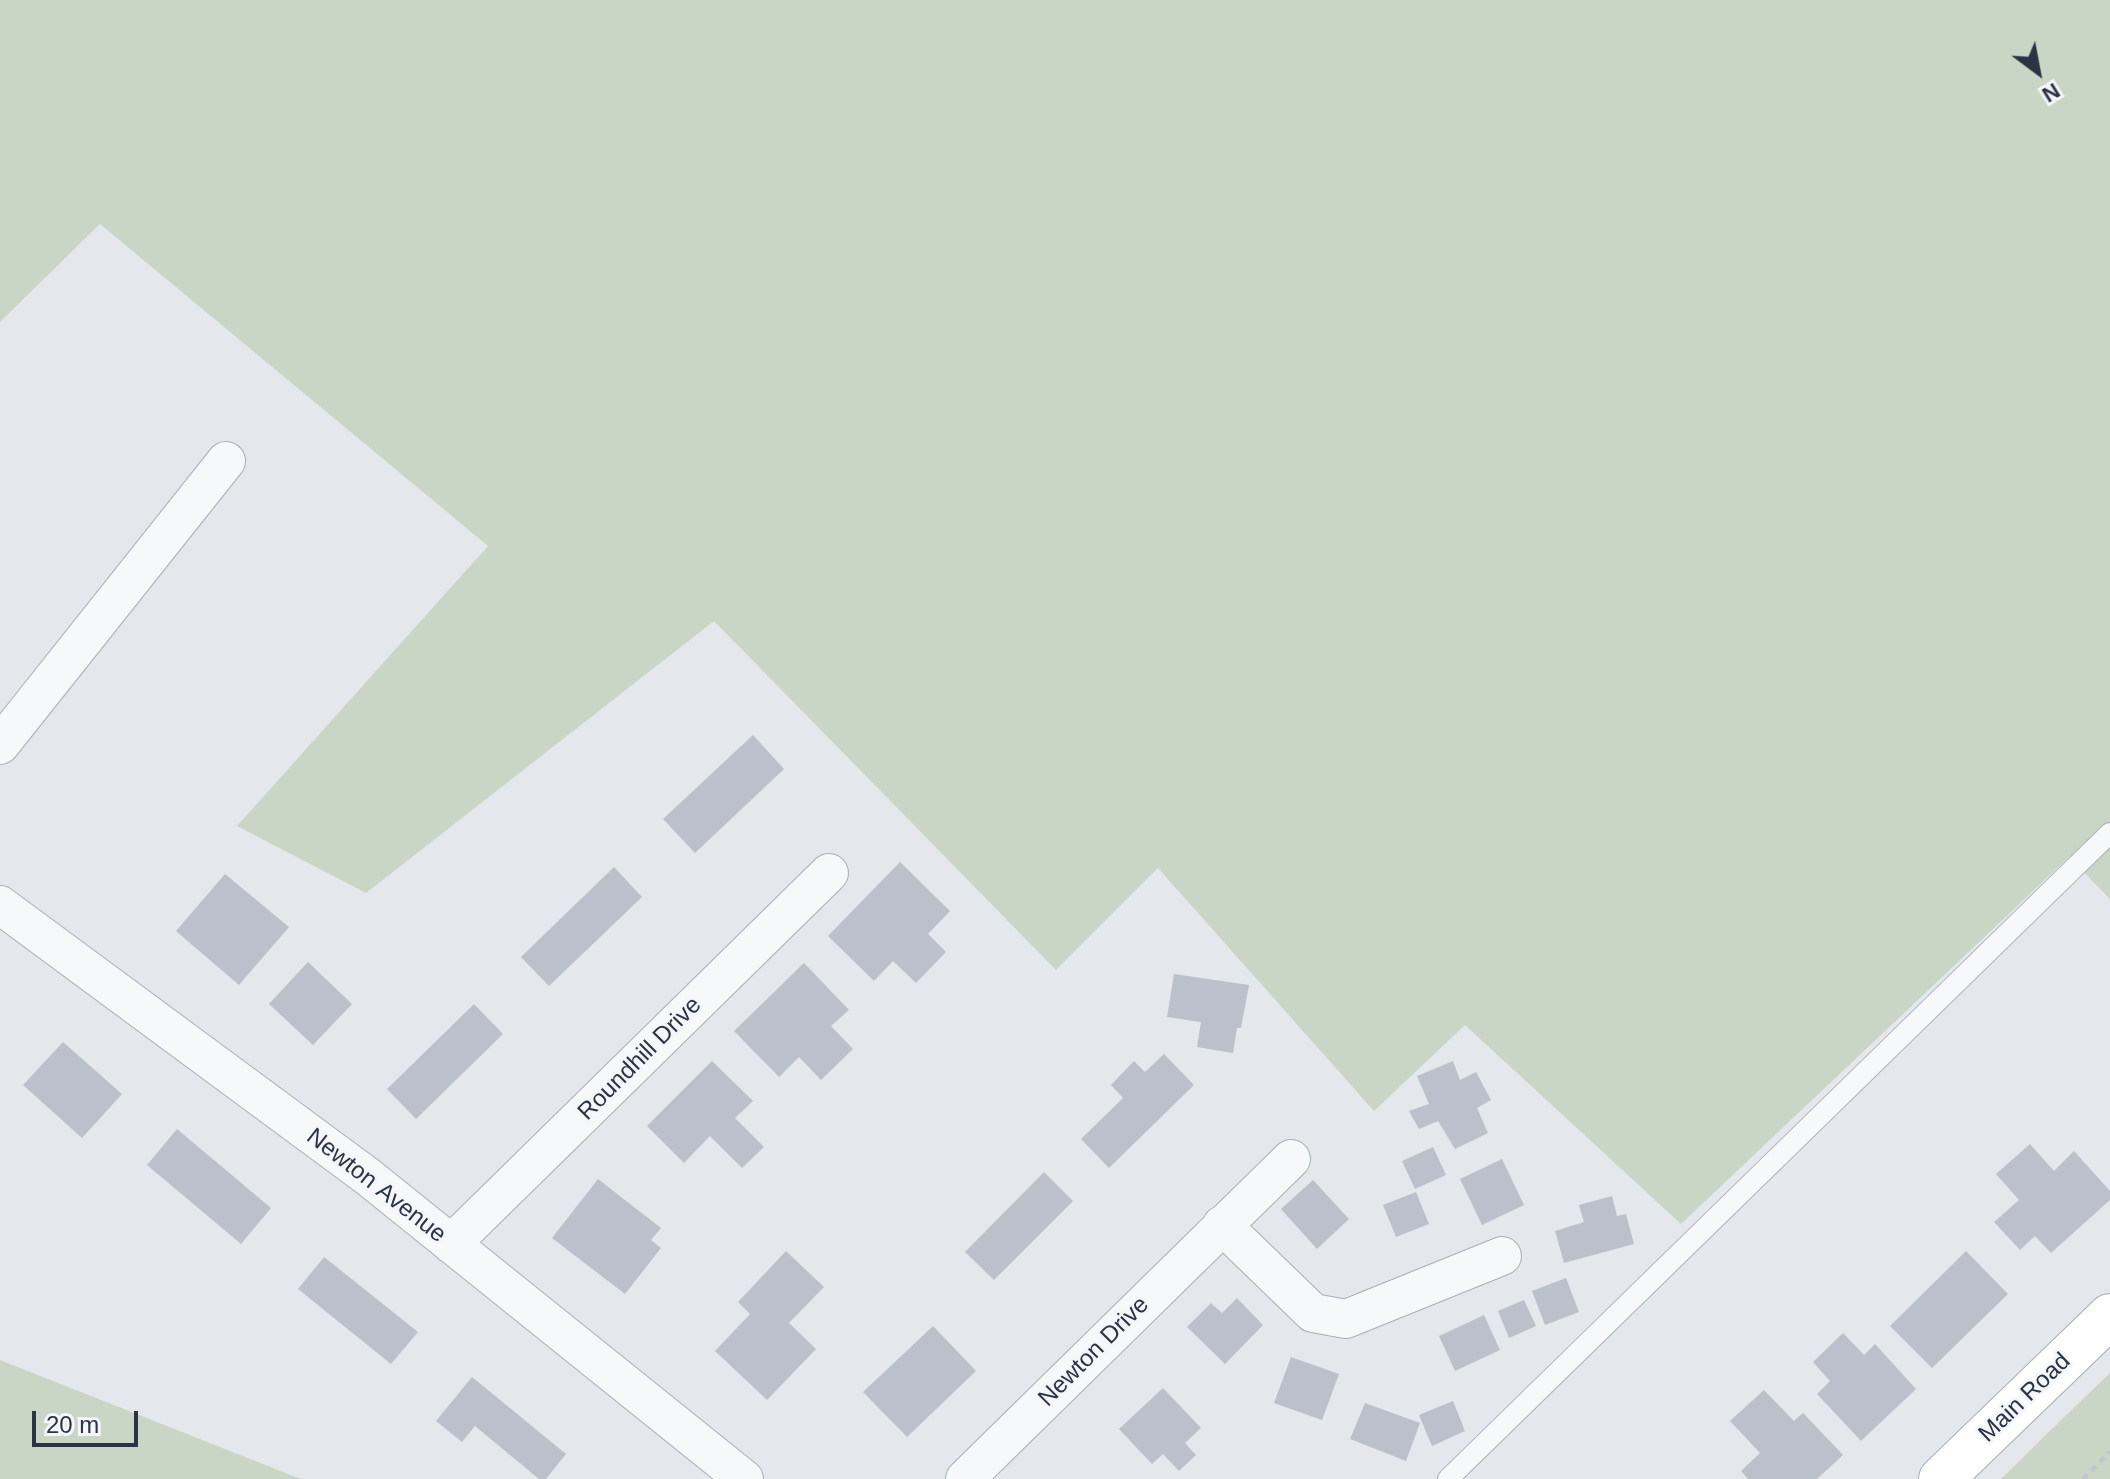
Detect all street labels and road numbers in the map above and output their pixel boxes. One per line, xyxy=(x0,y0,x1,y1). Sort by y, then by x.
street label: Roundhill Drive xyxy=(572,991,708,1127)
street label: Newton Avenue xyxy=(301,1123,451,1249)
street label: Newton Drive xyxy=(1033,1291,1155,1413)
street label: Main Road xyxy=(1973,1347,2077,1449)

